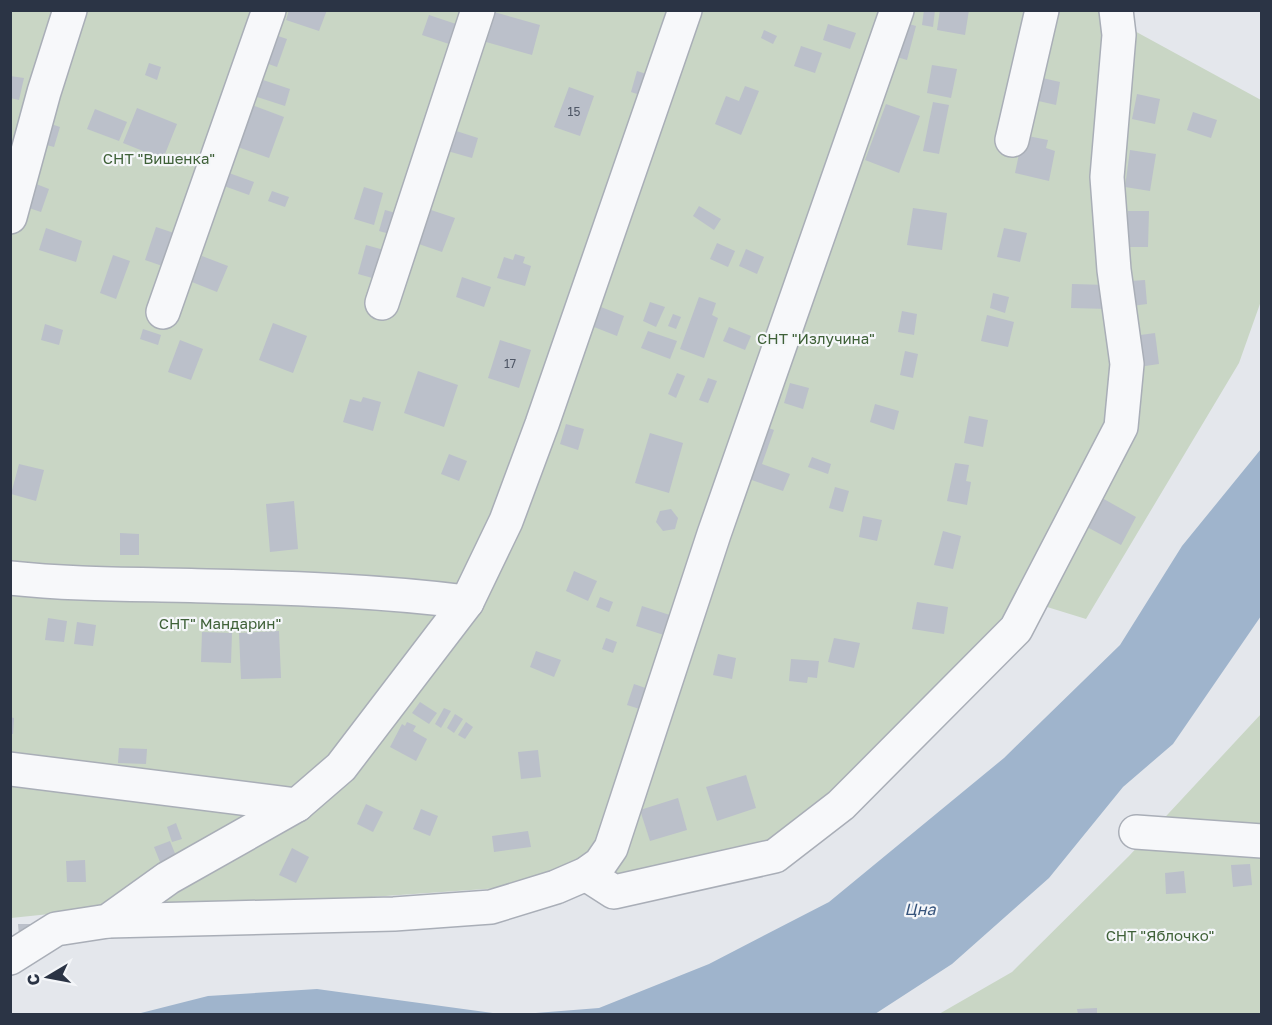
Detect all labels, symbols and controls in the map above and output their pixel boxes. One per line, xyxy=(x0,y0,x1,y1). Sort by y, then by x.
house number: 15 xyxy=(568,104,580,119)
park label: СНТ "Вишенка" xyxy=(103,149,215,167)
park label: СНТ "Излучина" xyxy=(757,329,875,347)
house number: 17 xyxy=(504,356,516,371)
park label: СНТ" Мандарин" xyxy=(159,614,281,632)
water label: Цна xyxy=(904,899,936,919)
park label: СНТ "Яблочко" xyxy=(1106,926,1214,944)
north arrow xyxy=(18,947,78,1007)
text: С xyxy=(22,972,44,987)

